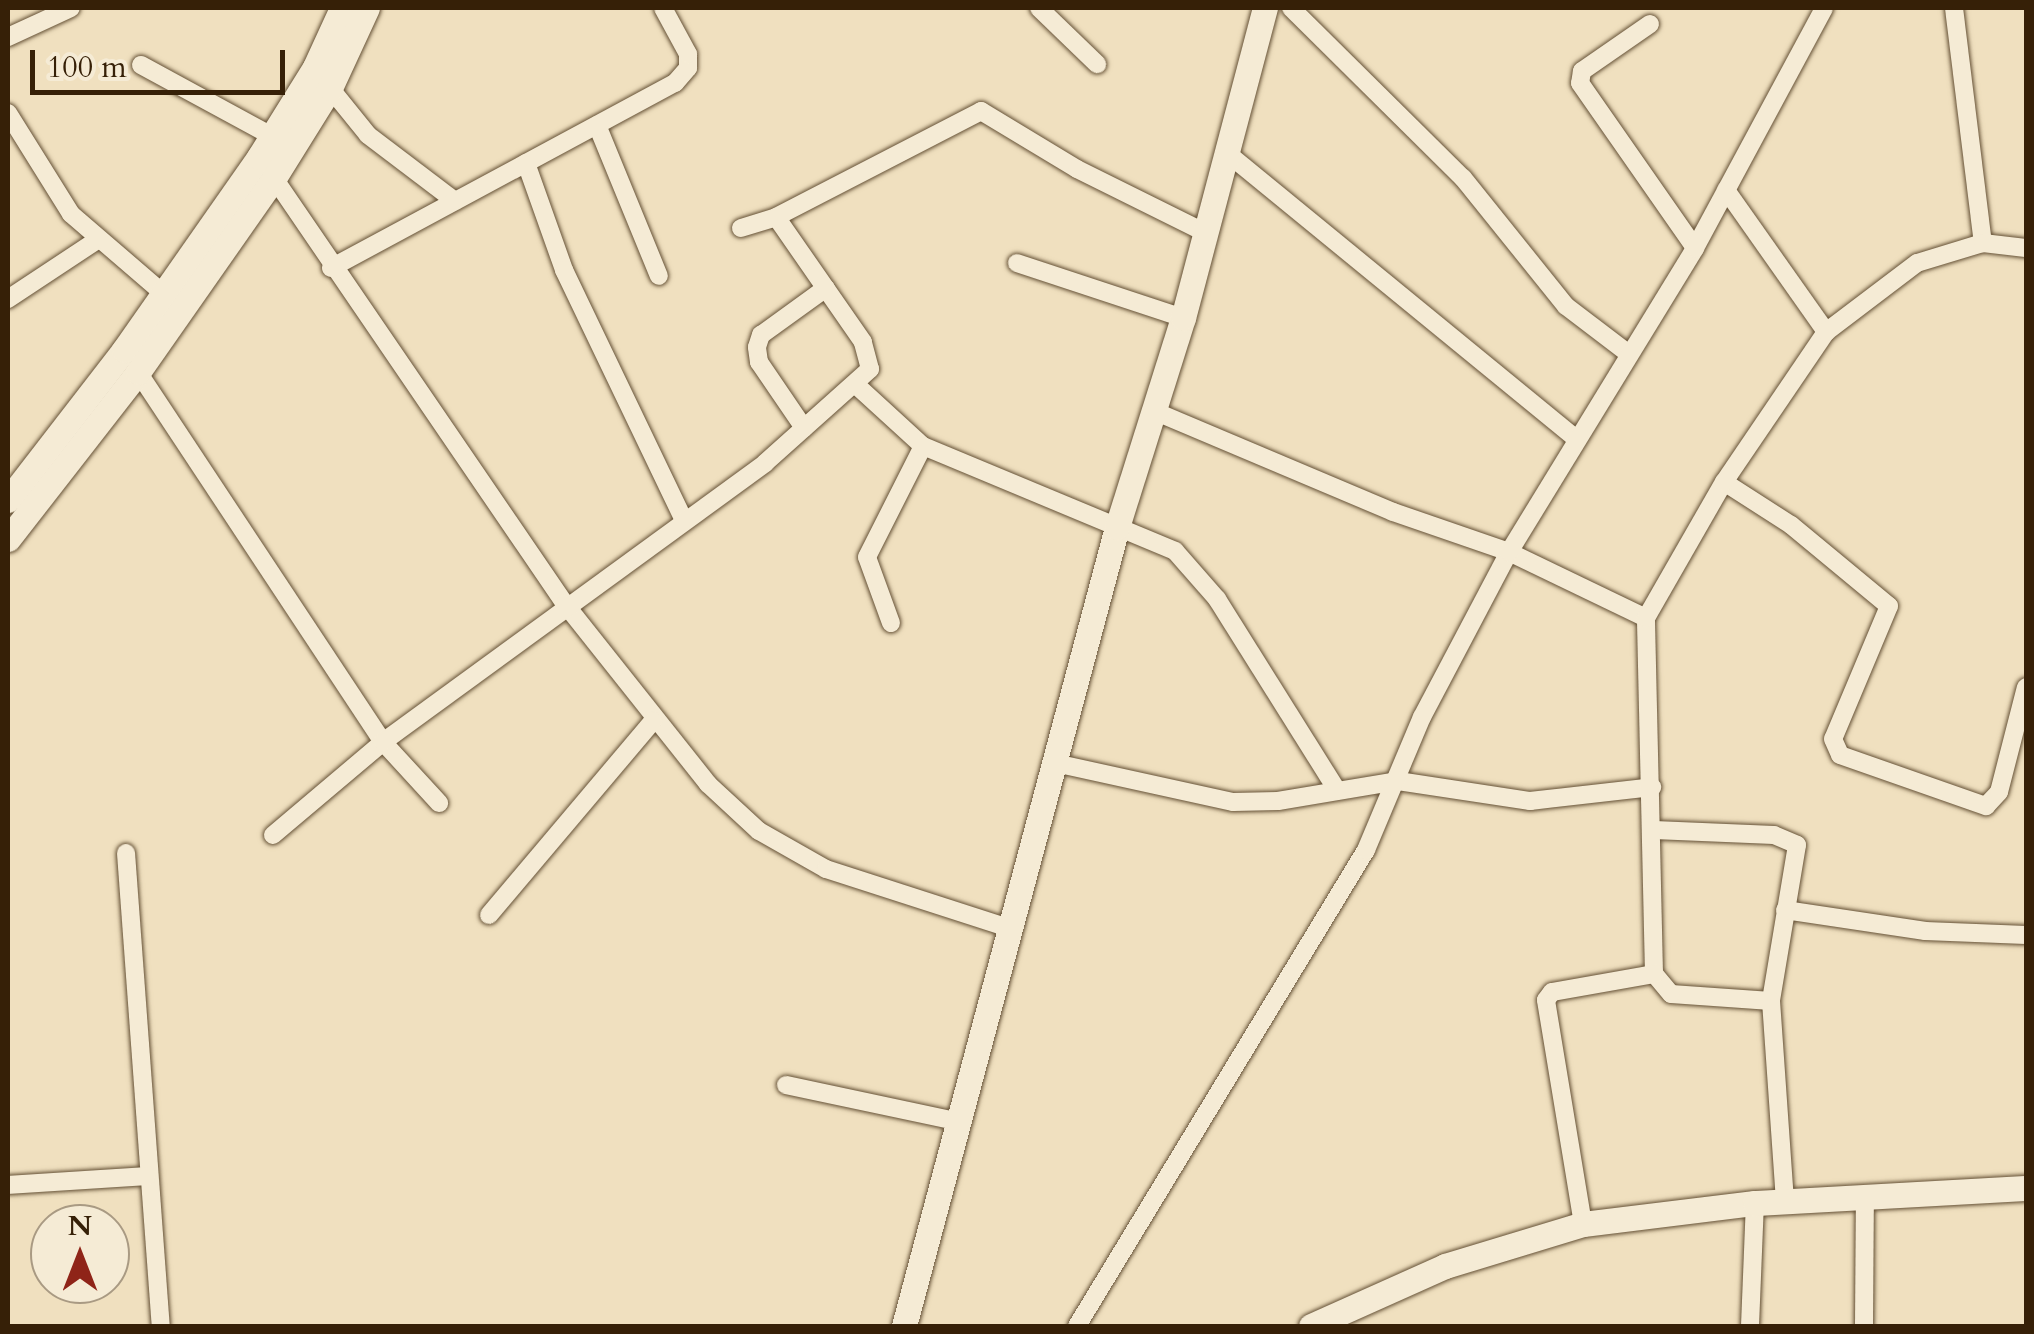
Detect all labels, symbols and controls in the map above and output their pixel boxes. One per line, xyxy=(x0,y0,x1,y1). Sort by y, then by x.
scale bar xyxy=(35,30,290,92)
text: 100 m xyxy=(47,47,127,88)
north arrow xyxy=(30,1204,130,1304)
text: N xyxy=(68,1207,92,1245)

